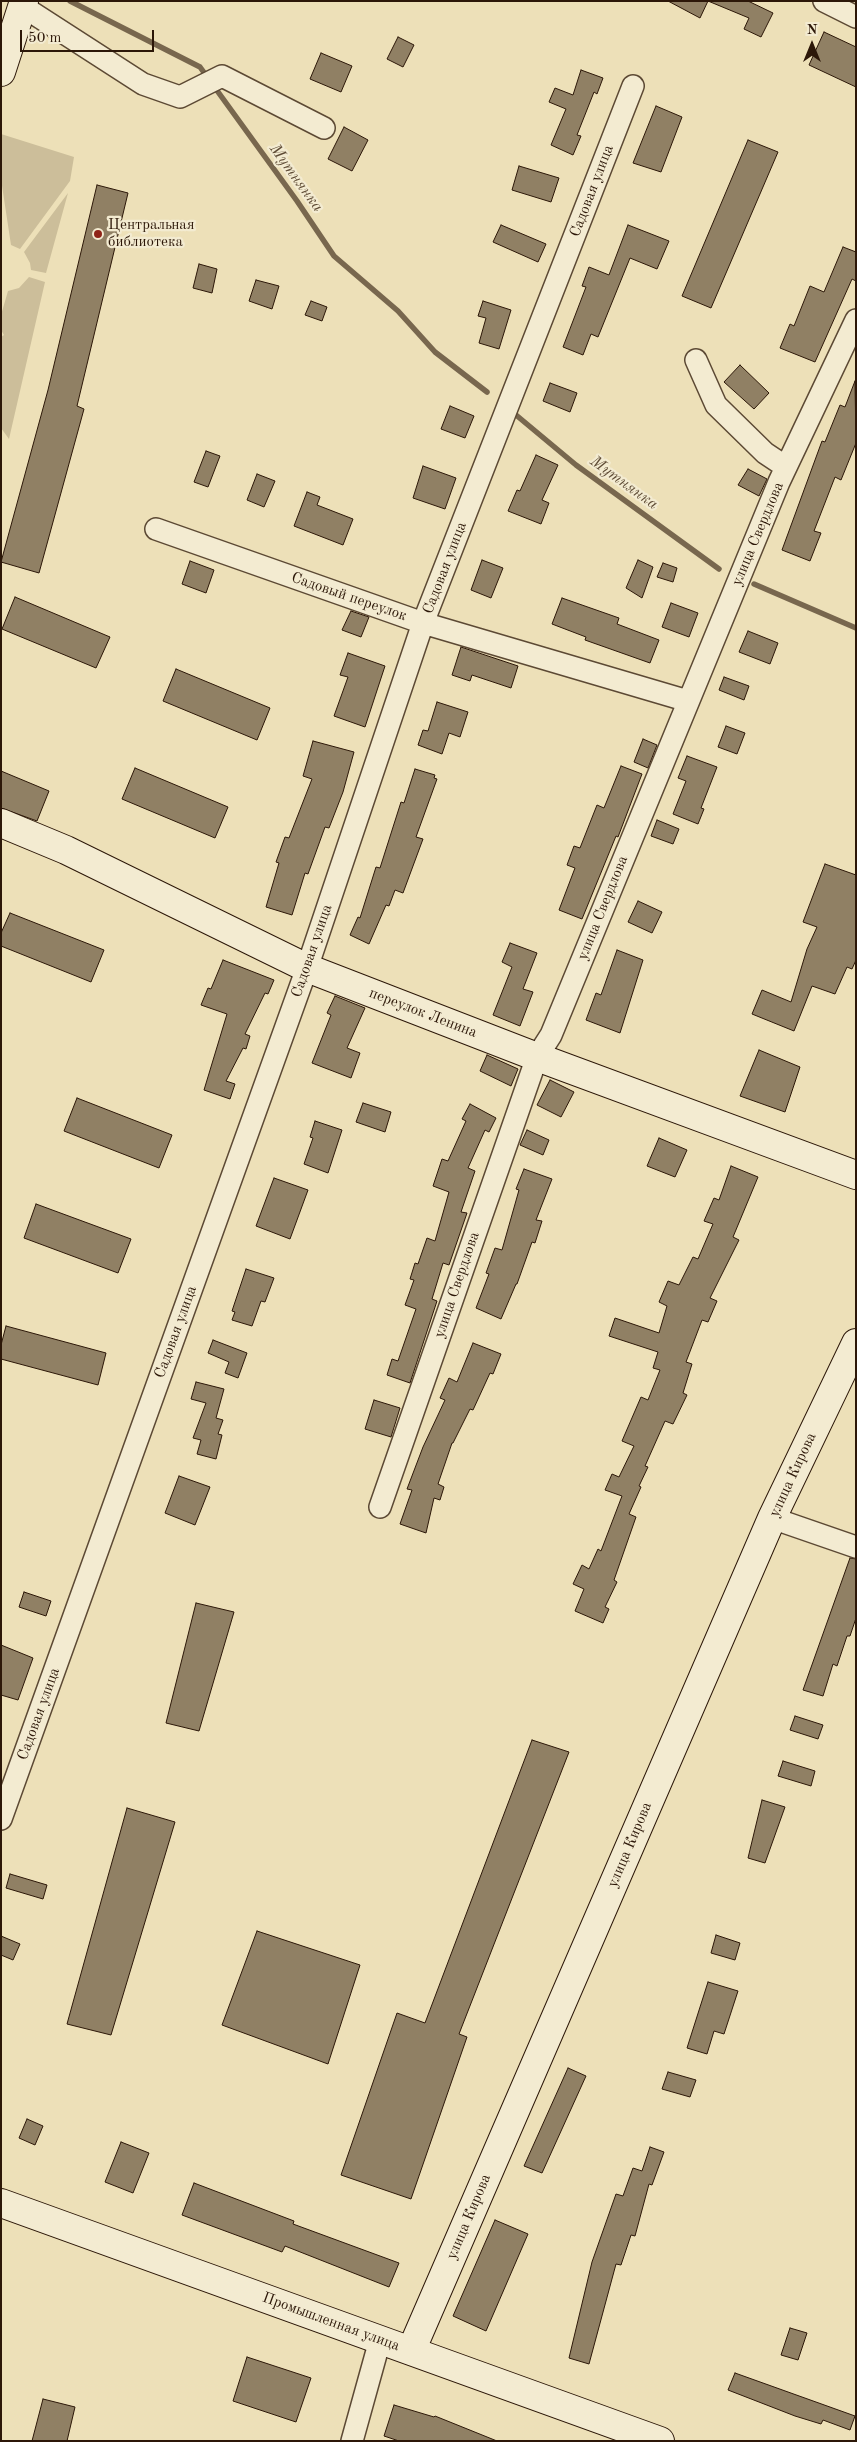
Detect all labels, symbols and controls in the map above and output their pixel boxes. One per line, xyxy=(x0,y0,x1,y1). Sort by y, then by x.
scale bar xyxy=(22,20,156,52)
north arrow xyxy=(787,20,837,70)
text: N xyxy=(807,23,817,37)
text: 50 m xyxy=(28,31,62,46)
water label: Мутнянка xyxy=(265,140,327,216)
street label: Садовая улица xyxy=(566,142,618,240)
place label: Центральная библиотека xyxy=(108,216,195,251)
marker: Центральная библиотека xyxy=(92,228,104,240)
water label: Мутнянка xyxy=(586,452,662,514)
street label: улица Свердлова xyxy=(728,479,788,589)
street label: Садовая улица xyxy=(419,519,471,617)
street label: Садовый переулок xyxy=(289,569,409,625)
street label: улица Свердлова xyxy=(574,853,632,963)
street label: Садовая улица xyxy=(288,902,336,1000)
street label: переулок Ленина xyxy=(367,984,479,1042)
street label: улица Свердлова xyxy=(430,1230,484,1340)
street label: Садовая улица xyxy=(151,1283,201,1381)
street label: улица Кирова xyxy=(766,1430,820,1520)
street label: Садовая улица xyxy=(14,1665,64,1763)
street label: улица Кирова xyxy=(604,1799,656,1891)
street label: улица Кирова xyxy=(443,2171,495,2263)
street label: Промышленная улица xyxy=(260,2289,402,2355)

